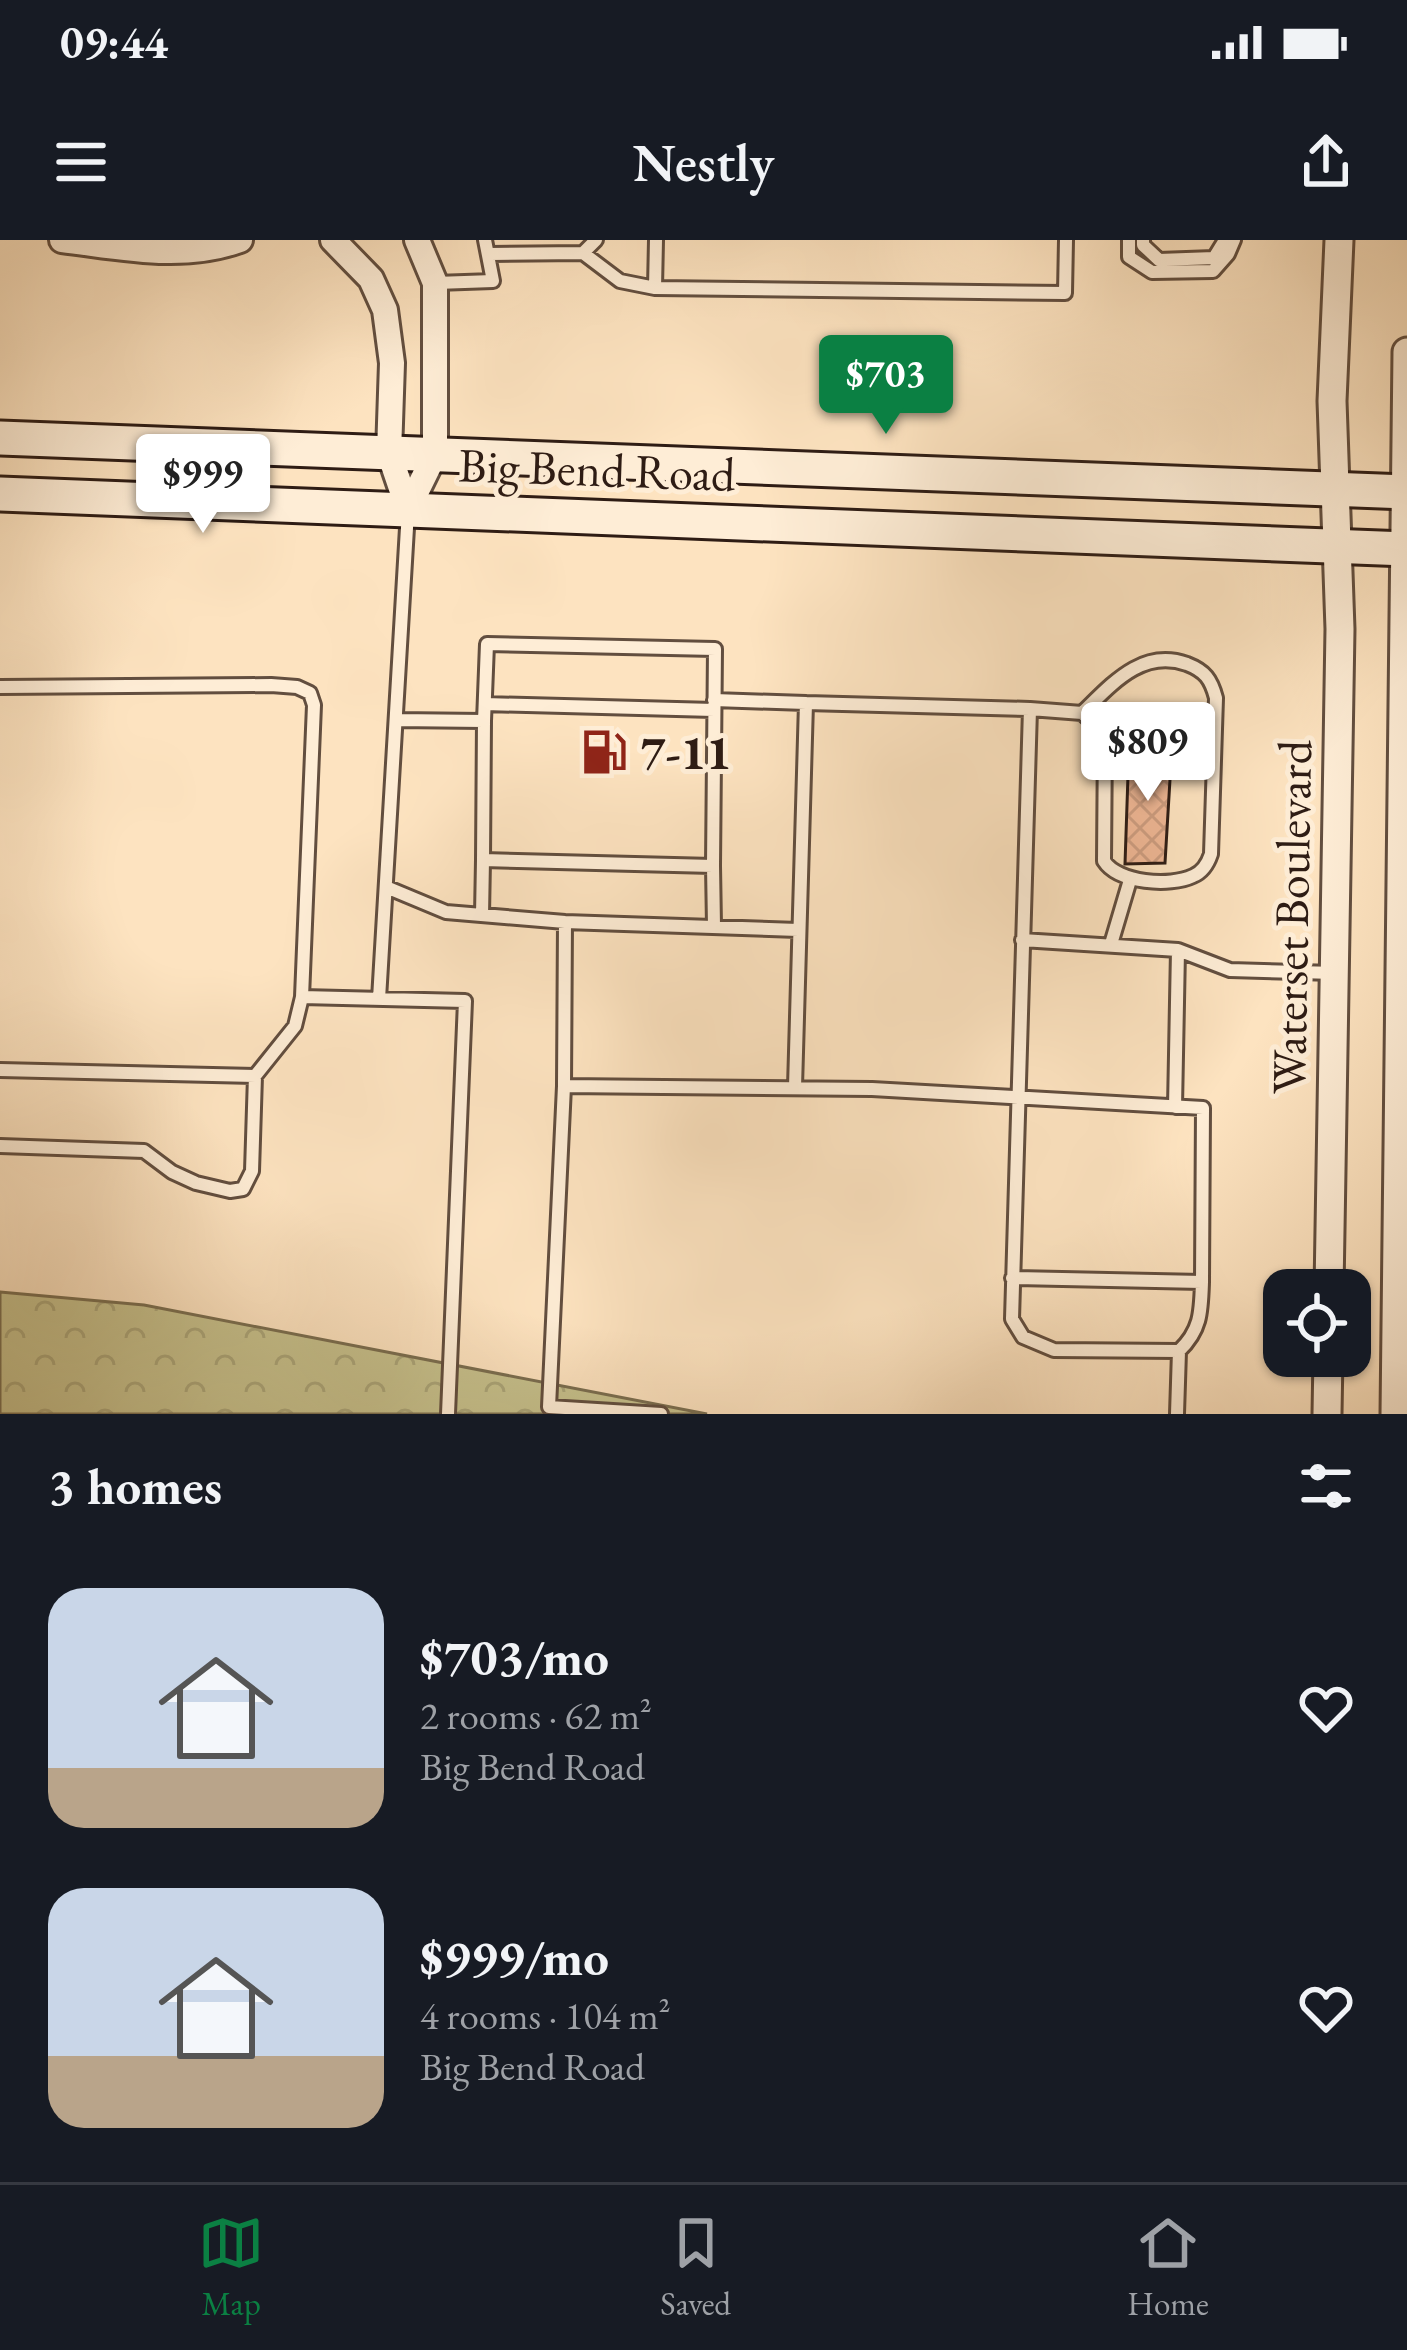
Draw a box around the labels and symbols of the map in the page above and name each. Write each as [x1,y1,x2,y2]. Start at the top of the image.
pin: $703 [815,335,957,437]
street label: Big Bend Road [457,433,737,505]
pin: $999 [132,434,274,536]
pin: $809 [1077,702,1219,804]
place label: 7-11 [640,721,731,783]
fuel station icon: 7-11 [579,727,629,777]
street label: Waterset Boulevard [1257,739,1325,1095]

